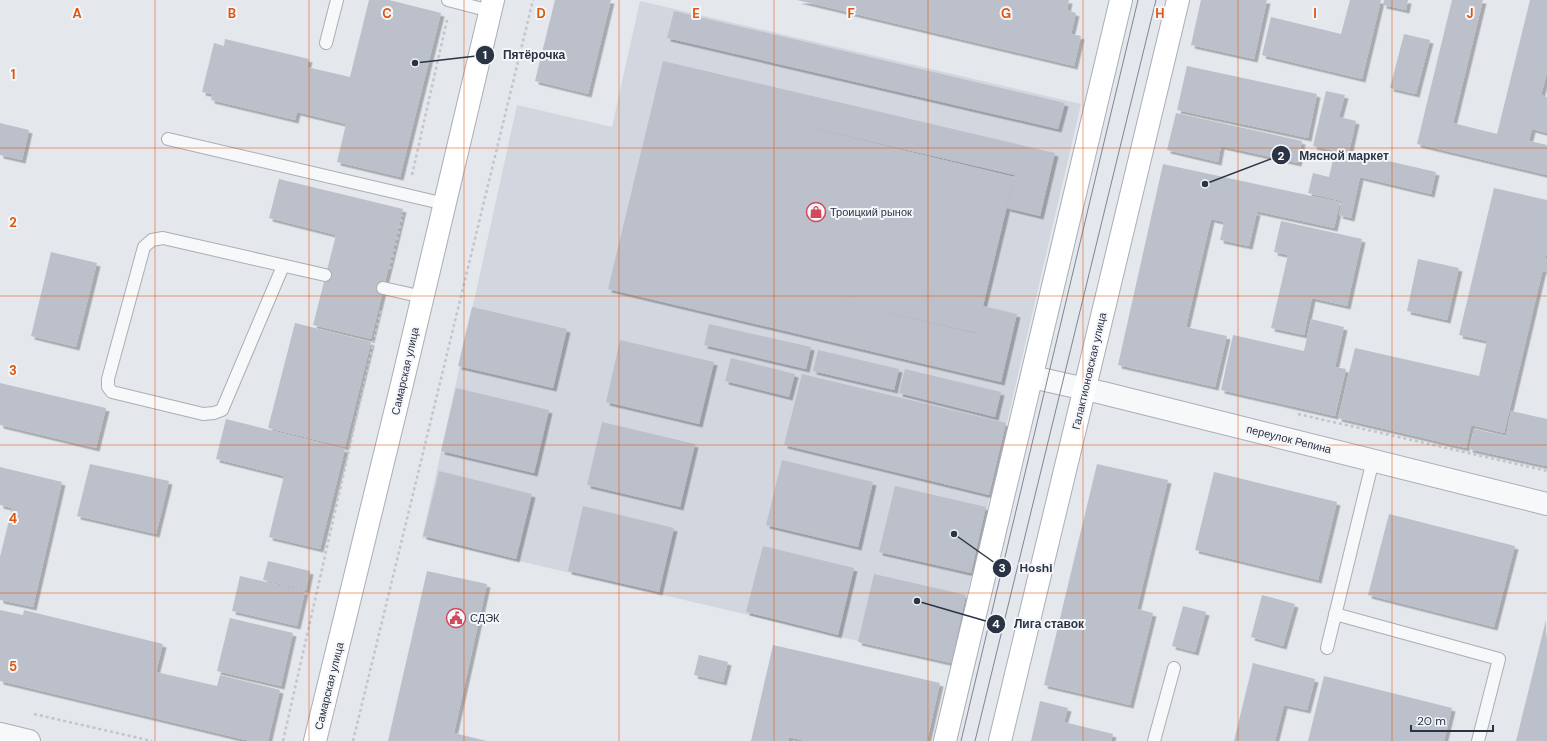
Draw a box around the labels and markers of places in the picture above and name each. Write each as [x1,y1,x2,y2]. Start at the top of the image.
callout: Пятёрочка [475,43,573,67]
callout: Мясной маркет [1271,143,1397,167]
shop icon: Троицкий рынок [805,201,827,223]
place label: Троицкий рынок [830,205,912,219]
callout: Hoshi [992,556,1061,580]
public building icon: СДЭК [445,607,467,629]
place label: СДЭК [470,611,500,625]
callout: Лига ставок [986,612,1092,636]

